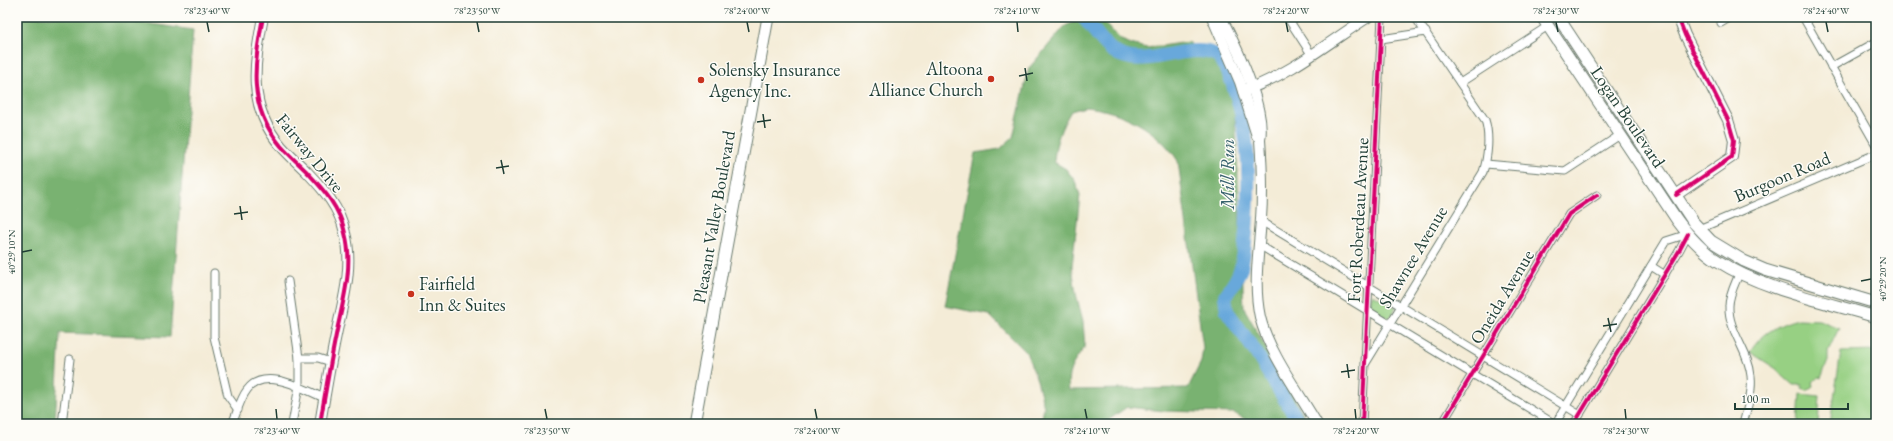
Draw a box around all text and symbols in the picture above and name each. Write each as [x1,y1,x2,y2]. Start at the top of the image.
text: 78°23'40"W [184,4,231,17]
text: 78°23'50"W [454,4,501,17]
text: 78°24'00"W [724,4,771,17]
text: 78°24'10"W [994,4,1041,17]
text: 78°24'20"W [1263,4,1310,17]
text: 78°24'30"W [1533,4,1580,17]
text: 78°24'40"W [1803,4,1850,17]
place label: Altoona Alliance Church [868,57,984,101]
place label: Solensky Insurance Agency Inc. [708,58,840,102]
street label: Logan Boulevard [1586,61,1671,173]
marker: Altoona Alliance Church [986,74,996,84]
marker: Solensky Insurance Agency Inc. [696,75,706,85]
street label: Fairway Drive [271,108,349,197]
street label: Pleasant Valley Boulevard [687,128,740,305]
street label: Fort Roberdeau Avenue [1342,137,1373,303]
water label: Mill Run [1215,139,1240,210]
street label: Burgoon Road [1730,146,1834,207]
street label: Shawnee Avenue [1373,201,1452,312]
text: 40°29'10"N [5,229,18,274]
street label: Oneida Avenue [1464,245,1539,348]
text: 40°29'20"N [1876,256,1889,301]
place label: Fairfield Inn & Suites [419,272,506,316]
marker: Fairfield Inn & Suites [406,289,416,299]
scale bar [1735,385,1848,411]
text: 100 m [1741,391,1771,407]
text: 78°23'40"W [254,424,301,437]
text: 78°23'50"W [524,424,571,437]
text: 78°24'00"W [794,424,841,437]
text: 78°24'10"W [1064,424,1111,437]
text: 78°24'20"W [1333,424,1380,437]
text: 78°24'30"W [1603,424,1650,437]

